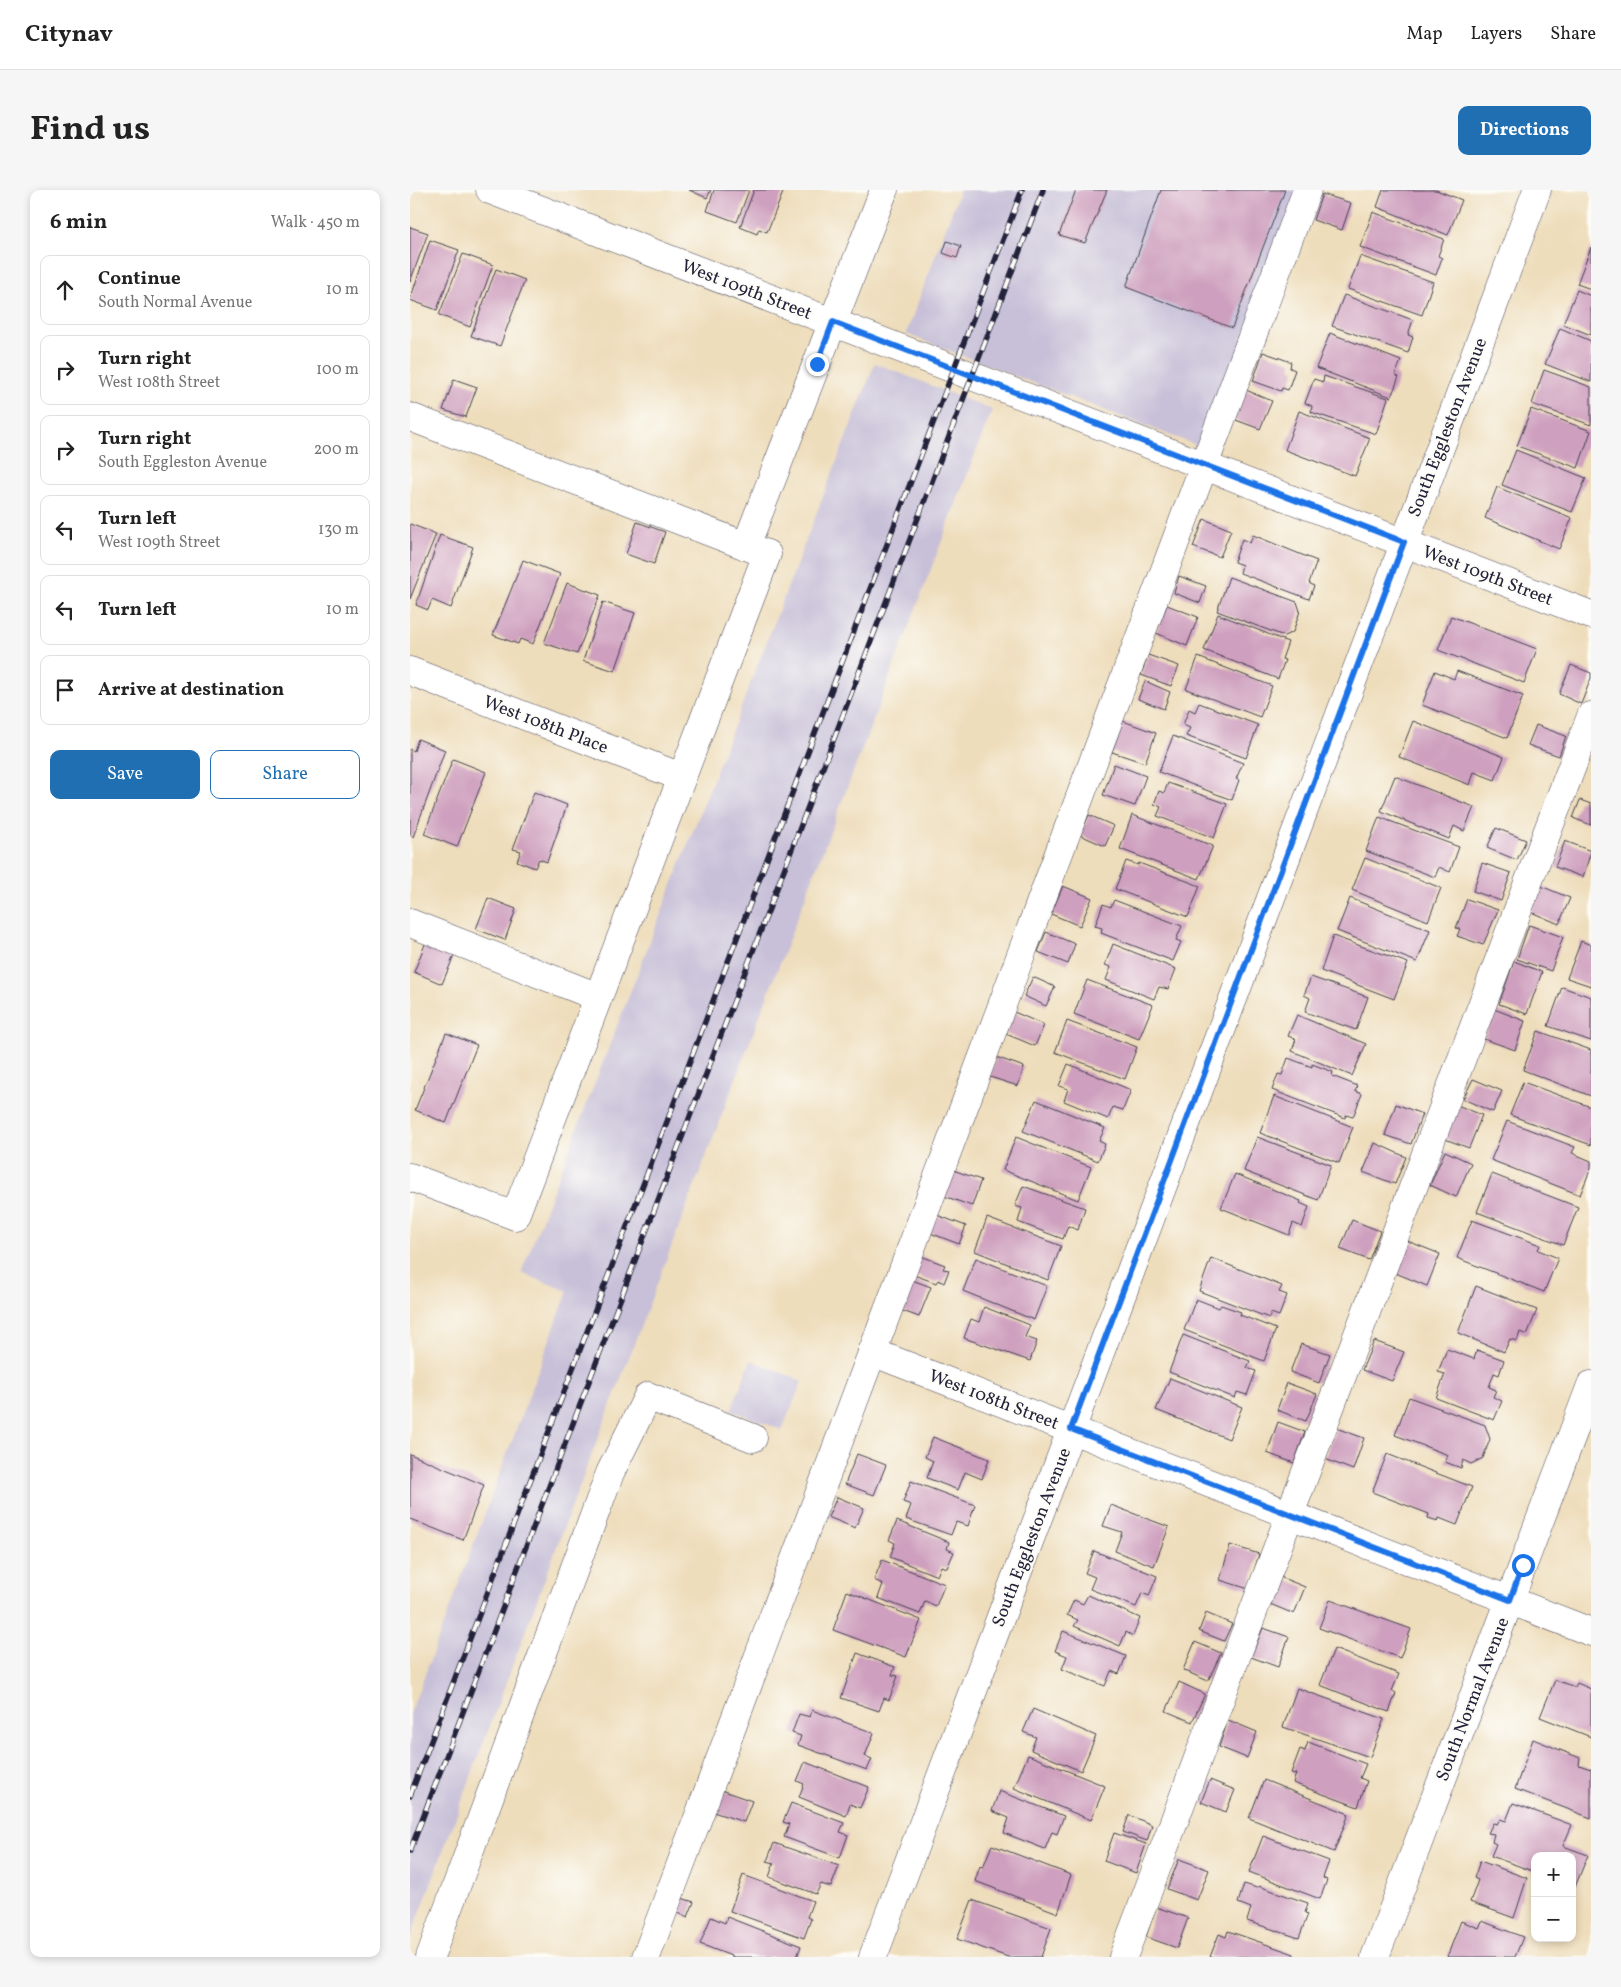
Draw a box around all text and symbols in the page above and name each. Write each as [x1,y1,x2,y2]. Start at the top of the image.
text: Citynav [25,18,113,52]
text: Map [1406,22,1442,47]
text: Layers [1470,22,1522,47]
text: Share [1550,22,1596,47]
text: Find us [30,106,150,154]
button: Directions [1458,106,1591,155]
text: 6 min [50,208,107,237]
text: Walk · 450 m [271,212,360,234]
street label: West 109th Street [678,254,815,327]
text: Continue [98,266,181,292]
icon: ahead [51,276,79,304]
text: 10 m [326,279,359,301]
text: South Normal Avenue [98,292,252,314]
street label: South Eggleston Avenue [1403,334,1494,521]
text: Turn right [98,346,191,372]
route end [806,353,829,376]
icon: right [51,356,79,384]
text: 100 m [316,359,359,381]
text: West 108th Street [98,372,220,394]
text: Turn right [98,426,191,452]
icon: right [51,436,79,464]
text: 200 m [314,439,359,461]
text: South Eggleston Avenue [98,452,267,474]
text: Turn left [98,506,177,532]
icon: left [51,516,79,544]
text: 130 m [318,519,359,541]
text: West 109th Street [98,532,221,554]
street label: West 109th Street [1419,540,1556,613]
icon: left [51,596,79,624]
text: Turn left [98,597,177,623]
text: 10 m [326,599,359,621]
icon: arrive [51,676,79,704]
text: Arrive at destination [98,677,284,703]
street label: West 108th Place [479,690,611,761]
button: Save [50,750,200,799]
button: Share [210,750,360,799]
street label: West 108th Street [925,1364,1062,1437]
street label: South Eggleston Avenue [987,1444,1078,1631]
route start [1512,1554,1535,1577]
street label: South Normal Avenue [1431,1614,1516,1785]
map controls [1531,1852,1576,1942]
button: + [1531,1852,1576,1897]
button: − [1531,1897,1576,1942]

